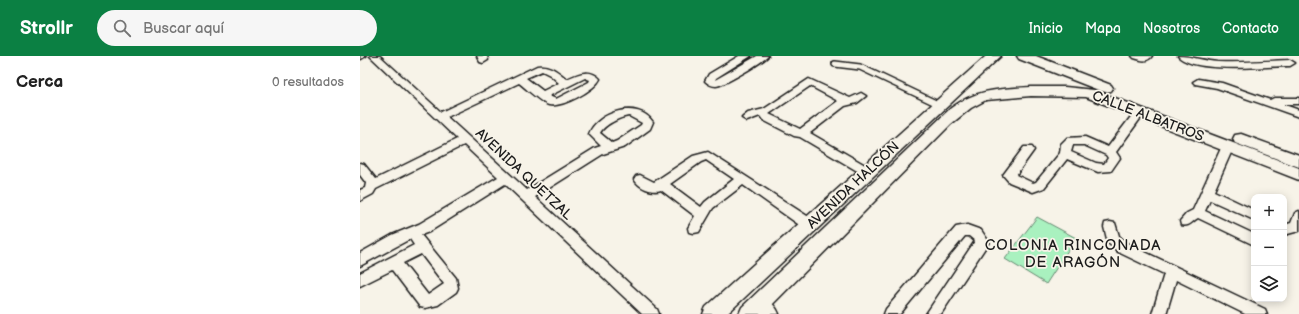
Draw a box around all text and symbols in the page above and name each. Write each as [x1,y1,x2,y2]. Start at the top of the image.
search box [97,10,377,46]
text: Strollr [20,17,73,40]
icon: search [111,17,133,39]
text: Buscar aquí [143,19,224,38]
text: Inicio [1029,20,1063,37]
text: Mapa [1085,20,1121,37]
text: Nosotros [1143,20,1200,37]
text: Contacto [1222,20,1279,37]
text: Cerca [16,72,63,92]
text: 0 resultados [272,74,344,90]
street label: CALLE ALBATROS [1090,87,1206,145]
street label: AVENIDA QUETZAL [472,125,576,223]
street label: AVENIDA HALCÓN [803,137,903,232]
map controls [1251,194,1287,302]
button: + [1251,194,1287,230]
button: − [1251,230,1287,266]
district label: COLONIA RINCONADA DE ARAGÓN [985,236,1161,272]
button: layers [1251,266,1287,302]

